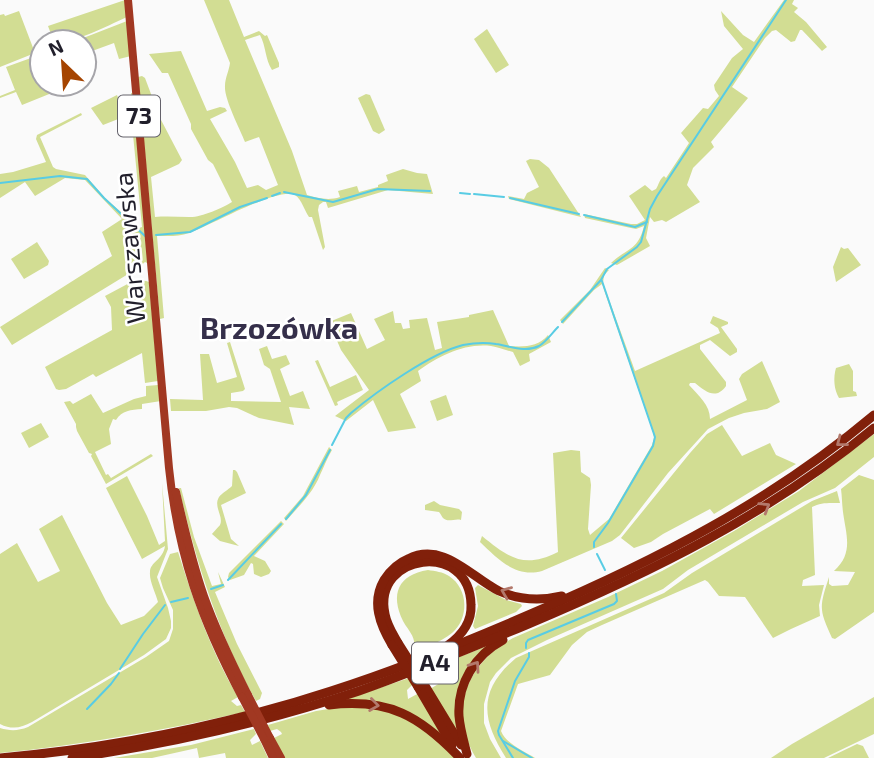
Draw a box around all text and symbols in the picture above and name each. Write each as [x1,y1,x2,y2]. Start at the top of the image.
north arrow [28,28,98,98]
text: N [45,34,67,60]
road number: 73 [118,96,160,136]
street label: Warszawska [106,171,151,325]
district label: Brzozówka [200,309,358,345]
one-way arrow [836,433,849,446]
one-way arrow [757,502,770,515]
one-way arrow [500,587,512,601]
road number: A4 [412,642,458,684]
one-way arrow [467,661,479,674]
one-way arrow [368,698,380,713]

